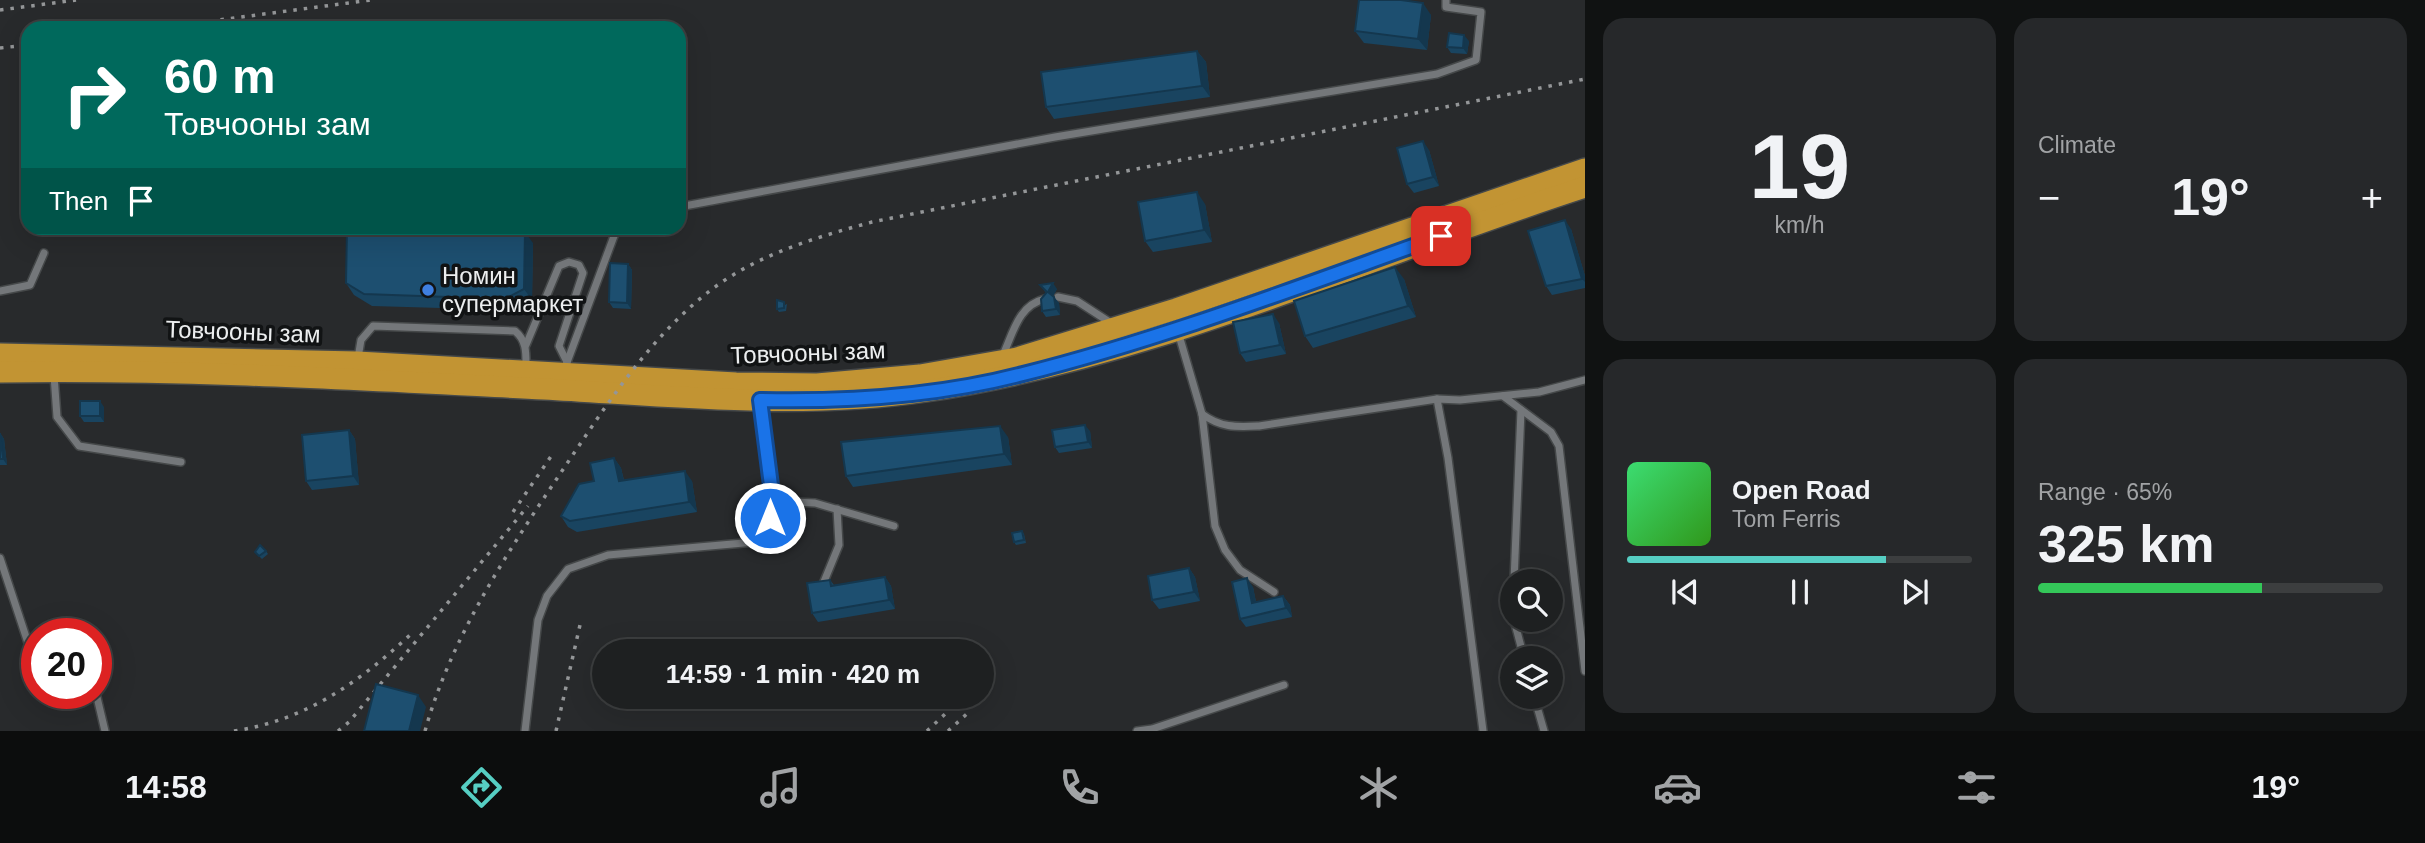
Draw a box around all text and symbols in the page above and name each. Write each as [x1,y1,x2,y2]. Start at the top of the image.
icon: right [49,49,140,140]
text: 60 m [164,49,276,103]
text: Товчооны зам [164,106,371,142]
text: 19 [1749,116,1850,217]
text: Climate [2038,132,2116,158]
text: 19° [2171,168,2250,226]
text: − [2038,177,2060,219]
text: + [2361,177,2383,219]
icon: arrive [122,182,160,220]
text: Then [49,186,108,216]
pin [1411,206,1471,266]
text: km/h [1775,212,1824,238]
icon: arrive [1422,217,1460,255]
place label: Номин супермаркет [442,262,583,317]
marker: Номин супермаркет [420,282,436,298]
street label: Товчооны зам [165,315,321,348]
street label: Товчооны зам [730,336,886,369]
text: Open Road [1732,475,1871,505]
text: Range · 65% [2038,479,2172,505]
position arrow [733,481,807,555]
text: Tom Ferris [1732,506,1841,532]
text: 325 km [2038,515,2214,573]
map controls [1500,569,1563,709]
button: search [1500,569,1563,632]
icon: previous [1666,573,1704,611]
icon: pause [1781,573,1819,611]
icon: next [1896,573,1934,611]
speed limit sign: 20 [21,618,112,709]
button: layers [1500,646,1563,709]
text: 14:59 · 1 min · 420 m [666,659,920,689]
icon: directions [457,763,506,812]
icon: music [756,763,805,812]
icon: phone [1055,763,1104,812]
icon: climate [1354,763,1403,812]
icon: car [1653,763,1702,812]
icon: filters [1952,763,2001,812]
text: 14:58 [125,769,207,805]
text: 19° [2252,769,2300,805]

